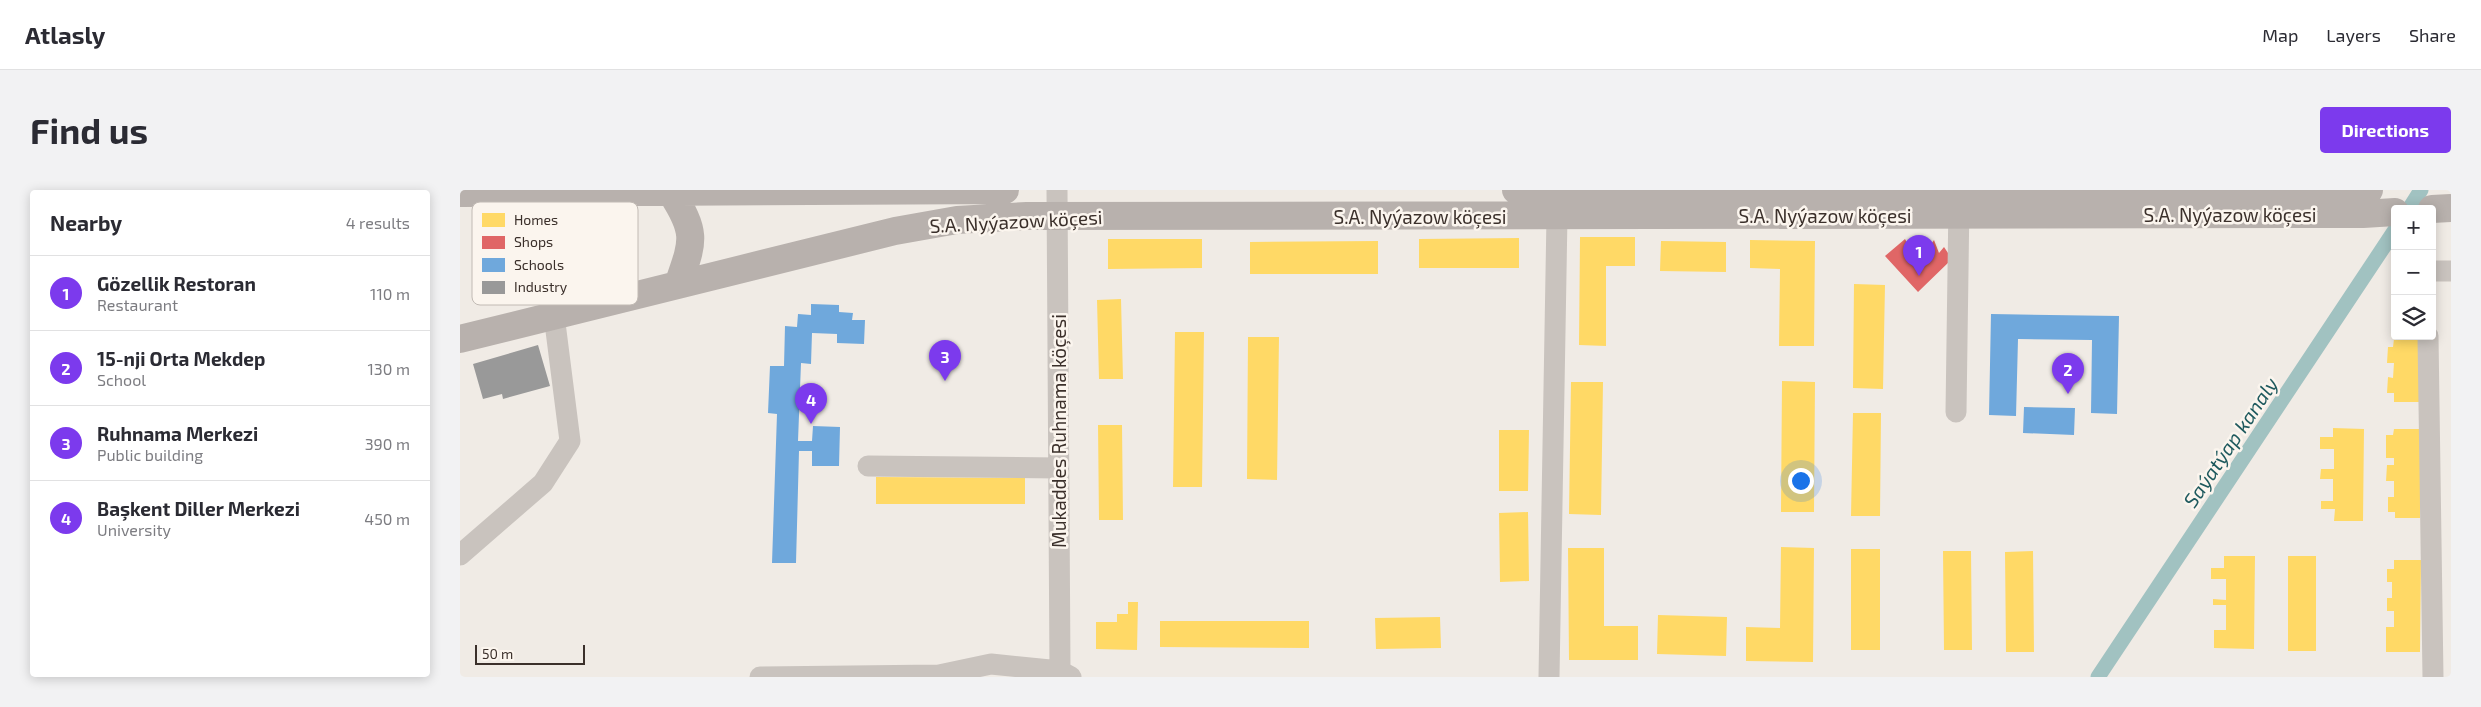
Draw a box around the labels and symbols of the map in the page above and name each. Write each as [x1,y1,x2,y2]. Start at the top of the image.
legend [472,202,638,305]
street label: S.A. Nyýazow köçesi [2143,203,2317,227]
street label: S.A. Nyýazow köçesi [1738,204,1912,228]
street label: S.A. Nyýazow köçesi [929,205,1103,238]
street label: S.A. Nyýazow köçesi [1333,205,1507,229]
text: Homes [514,211,558,228]
text: Shops [514,233,553,250]
pin: 1 [1903,235,1935,276]
text: Schools [514,256,564,273]
text: Industry [514,278,568,295]
street label: Mukaddes Ruhnama köçesi [1047,314,1071,548]
pin: 3 [929,340,961,381]
pin: 2 [2052,353,2084,394]
water label: Saýatýap kanaly [2178,372,2283,512]
pin: 4 [795,383,827,424]
your location [1788,468,1814,494]
scale bar [475,642,585,665]

